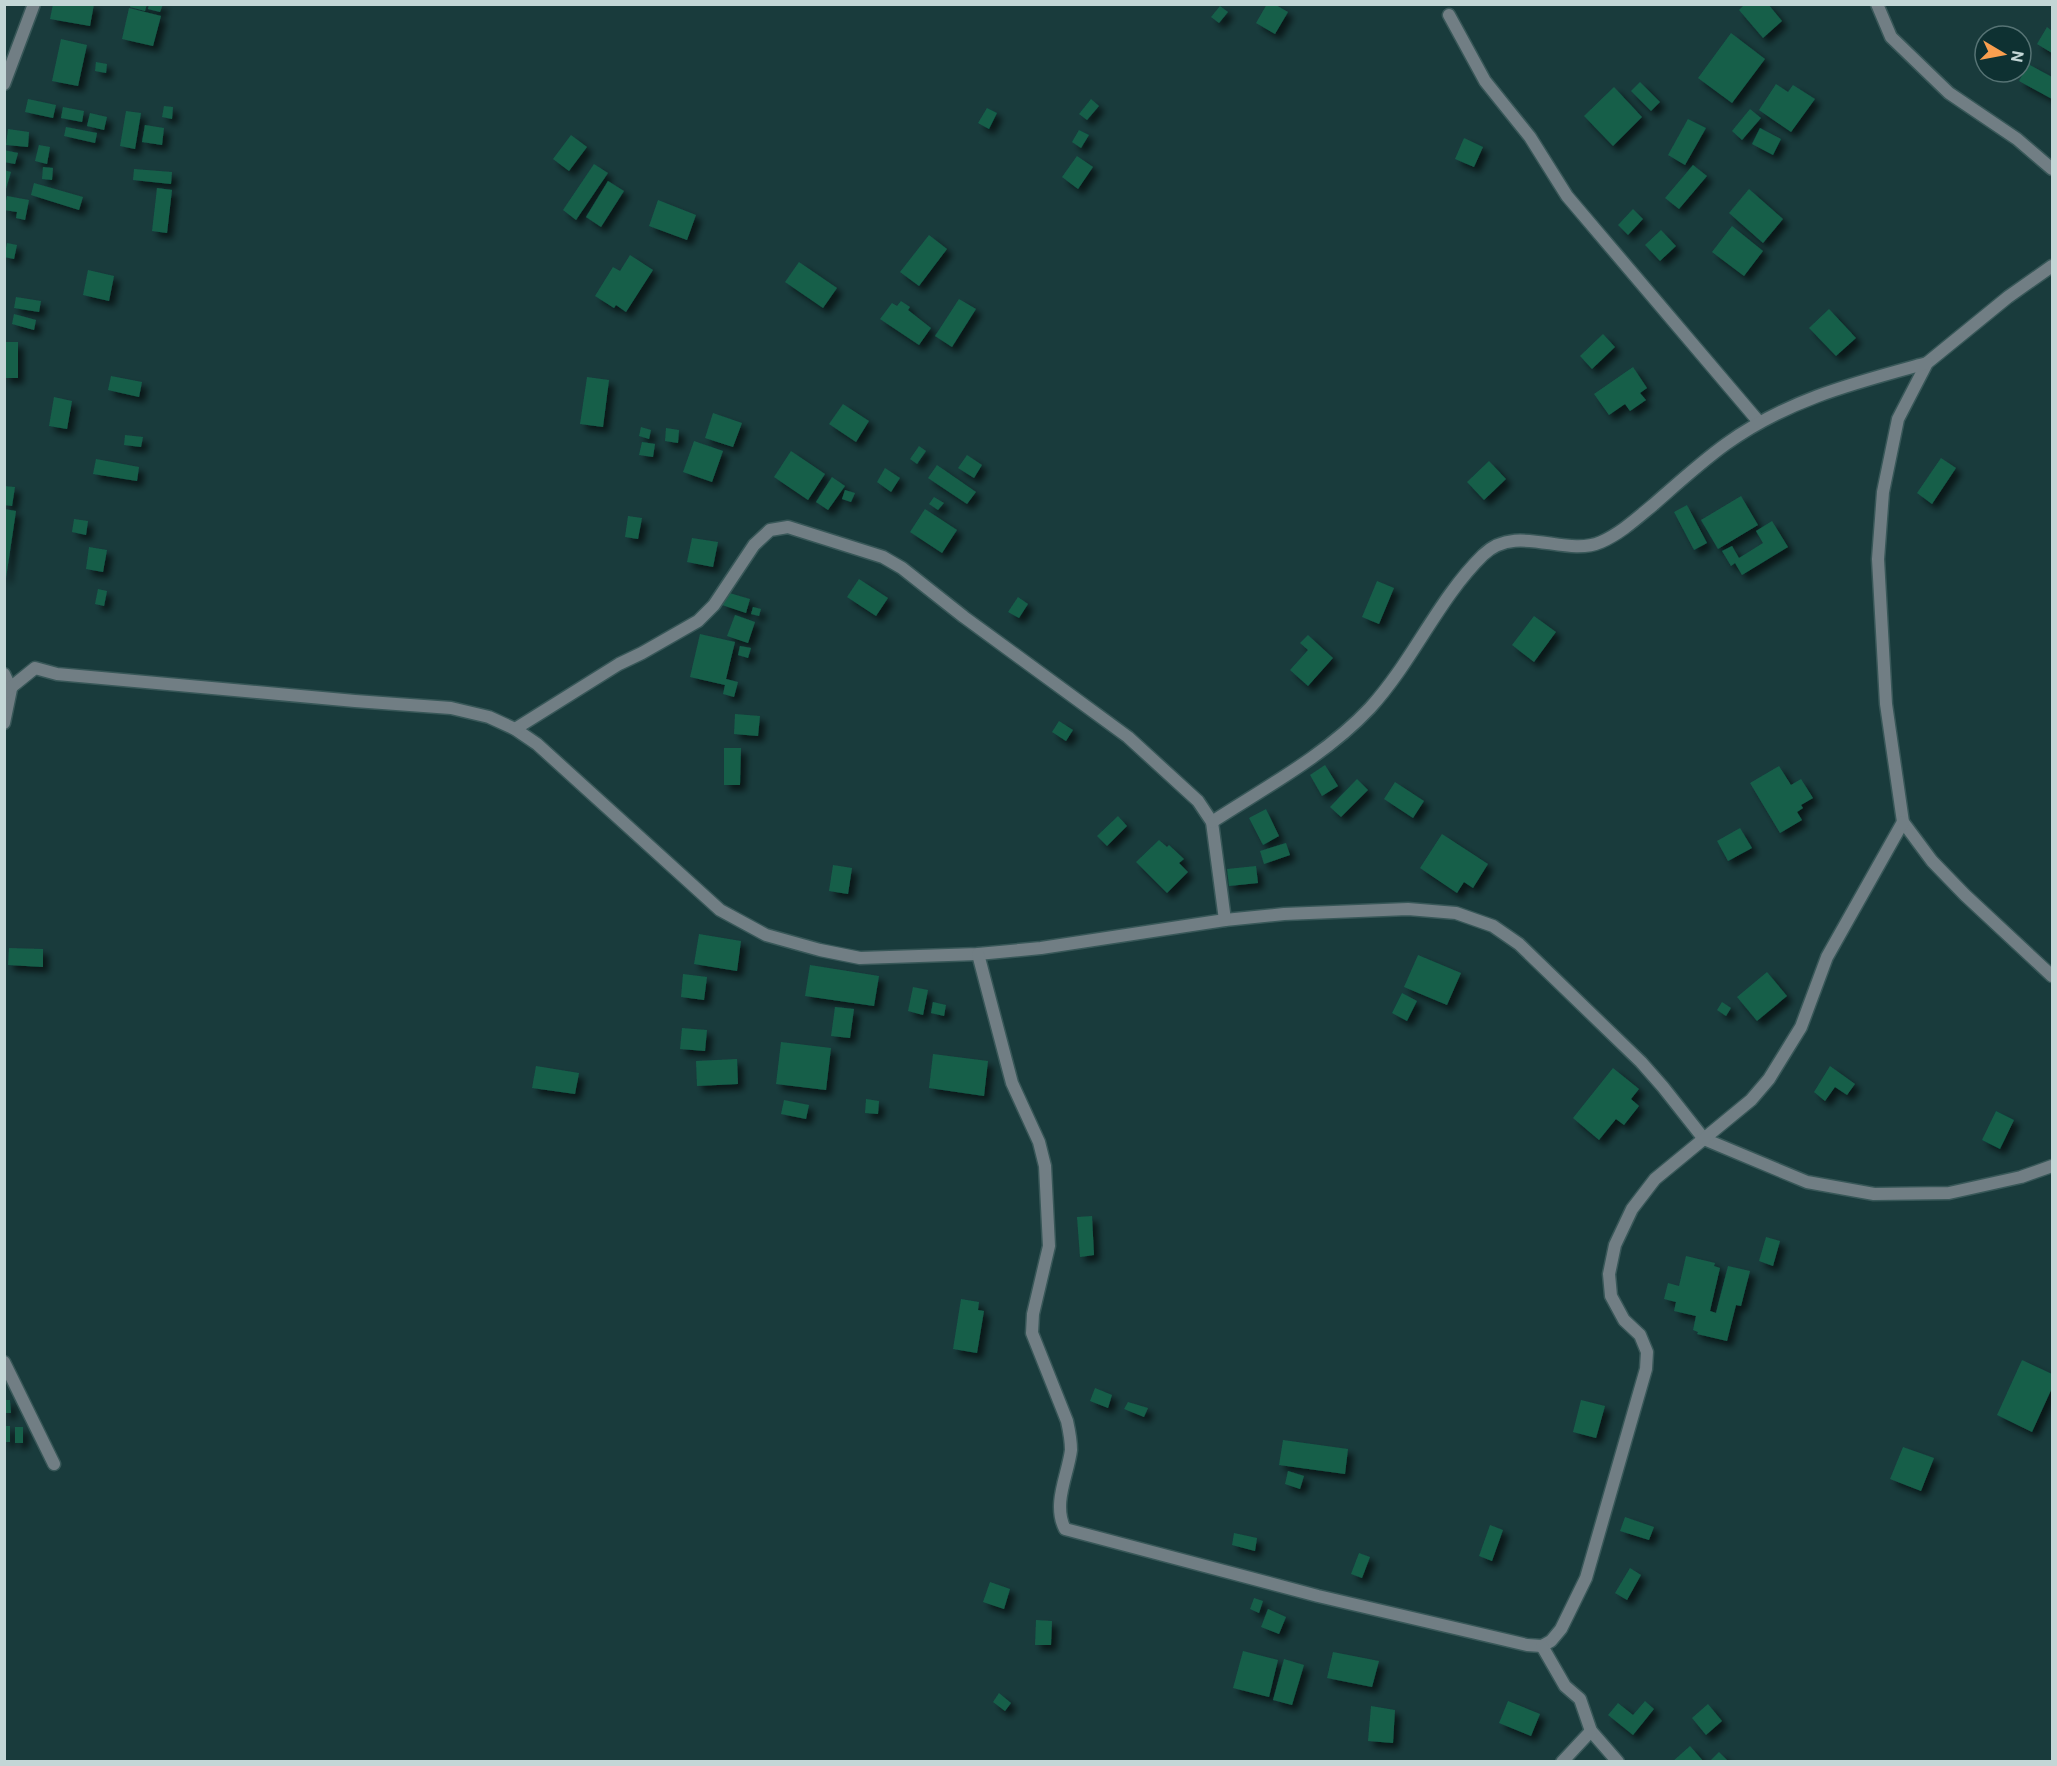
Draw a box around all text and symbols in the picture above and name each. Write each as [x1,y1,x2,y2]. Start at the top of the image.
north arrow [1973,24,2033,84]
text: N [2007,49,2028,64]

